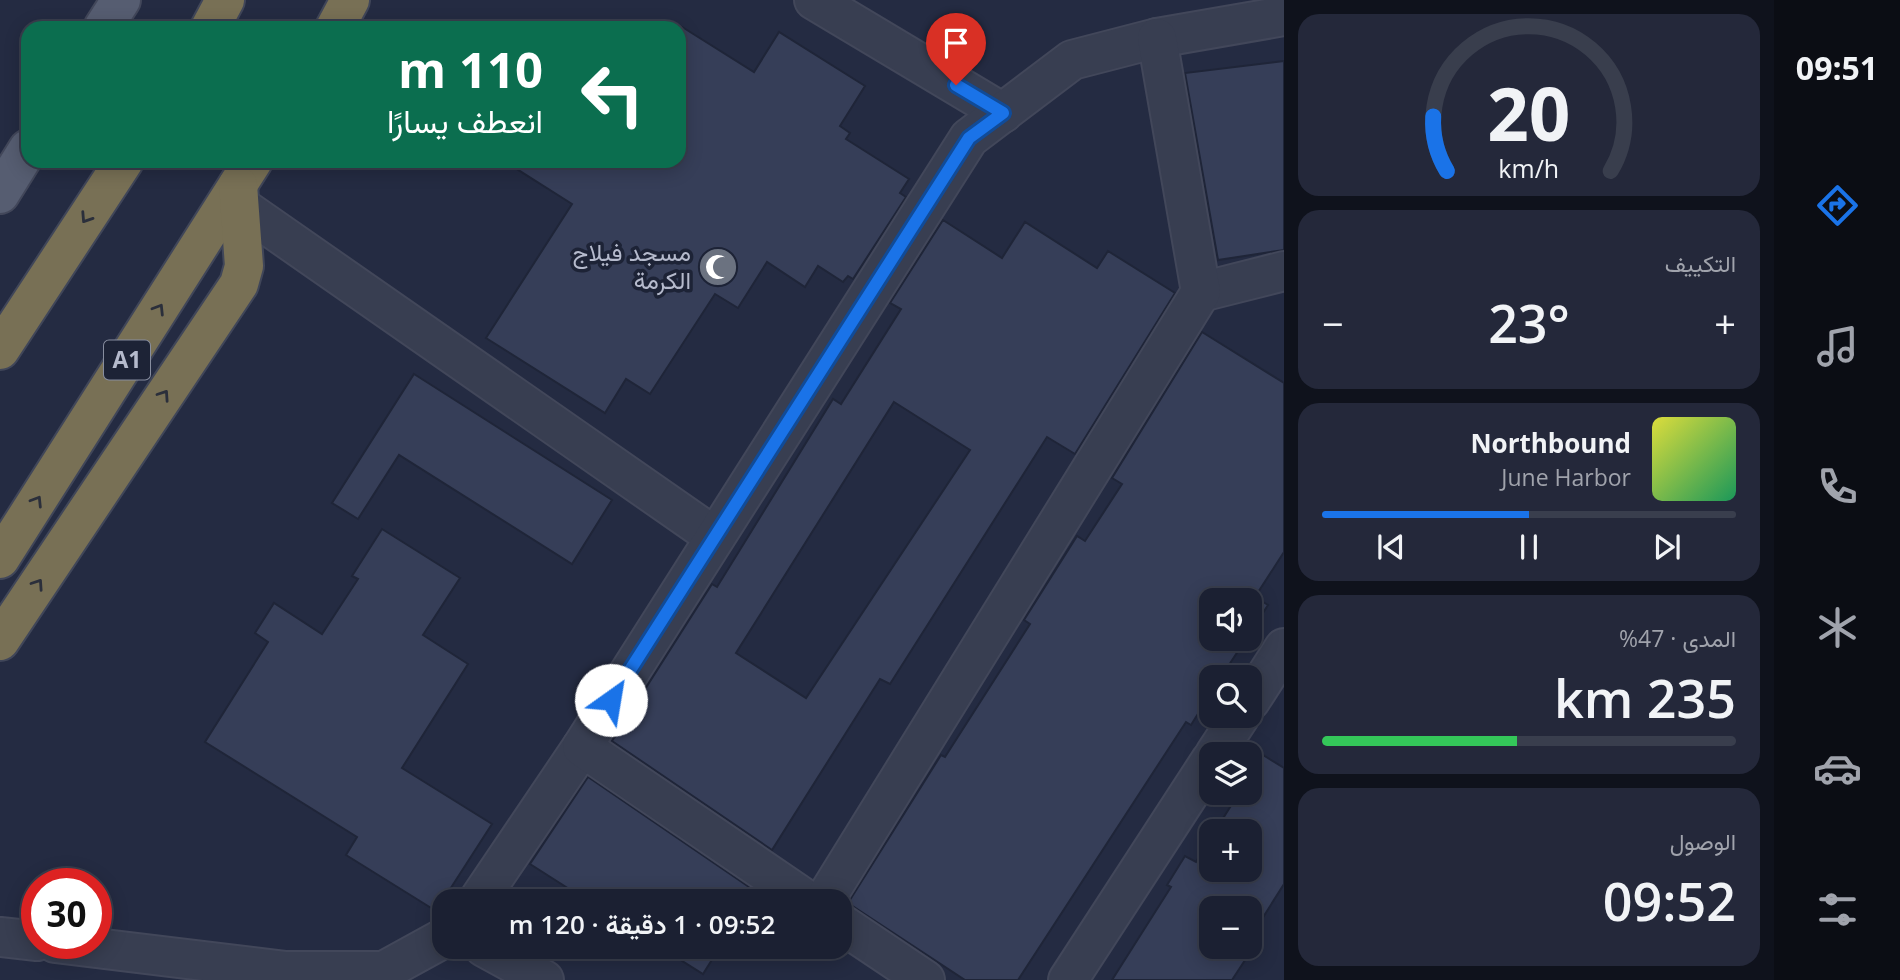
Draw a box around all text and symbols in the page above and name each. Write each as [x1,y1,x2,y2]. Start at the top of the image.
pin [926,13,986,85]
icon: arrive [937,24,975,62]
text: 110 m [398,36,543,102]
text: 09:51 [1796,46,1878,89]
icon: left [567,49,658,140]
text: 20 [1487,63,1571,162]
text: انعطف يسارًا [387,99,543,142]
text: km/h [1499,151,1559,185]
icon: directions [1813,181,1862,230]
one-way arrow [82,210,95,223]
place label: مسجد فيلاج الكرمة [572,235,691,296]
mosque icon: مسجد فيلاج الكرمة [697,246,739,288]
text: التكييف [1665,247,1736,279]
text: 23° [1488,287,1570,358]
text: − [1322,297,1344,349]
text: + [1714,297,1736,349]
one-way arrow [150,304,163,317]
icon: music [1813,322,1862,371]
road number: A1 [104,340,150,380]
one-way arrow [156,390,169,403]
text: Northbound [1470,425,1631,461]
text: June Harbor [1501,461,1631,493]
icon: phone [1813,462,1862,511]
one-way arrow [28,496,41,509]
icon: previous [1372,528,1410,566]
icon: pause [1510,528,1548,566]
icon: next [1648,528,1686,566]
one-way arrow [30,579,42,592]
map controls [1199,588,1262,959]
button: sound [1199,588,1262,651]
icon: climate [1813,603,1862,652]
text: المدى · 47% [1619,622,1736,654]
text: 235 km [1554,662,1736,733]
position arrow [574,663,648,737]
button: search [1199,665,1262,728]
button: layers [1199,742,1262,805]
icon: car [1813,744,1862,793]
button: + [1199,819,1262,882]
text: الوصول [1670,825,1736,857]
text: 09:52 [1603,865,1736,936]
speed limit sign: 30 [21,868,112,959]
icon: filters [1813,885,1862,934]
button: − [1199,896,1262,959]
text: 09:52 · 1 دقيقة · 120 m [509,906,775,942]

